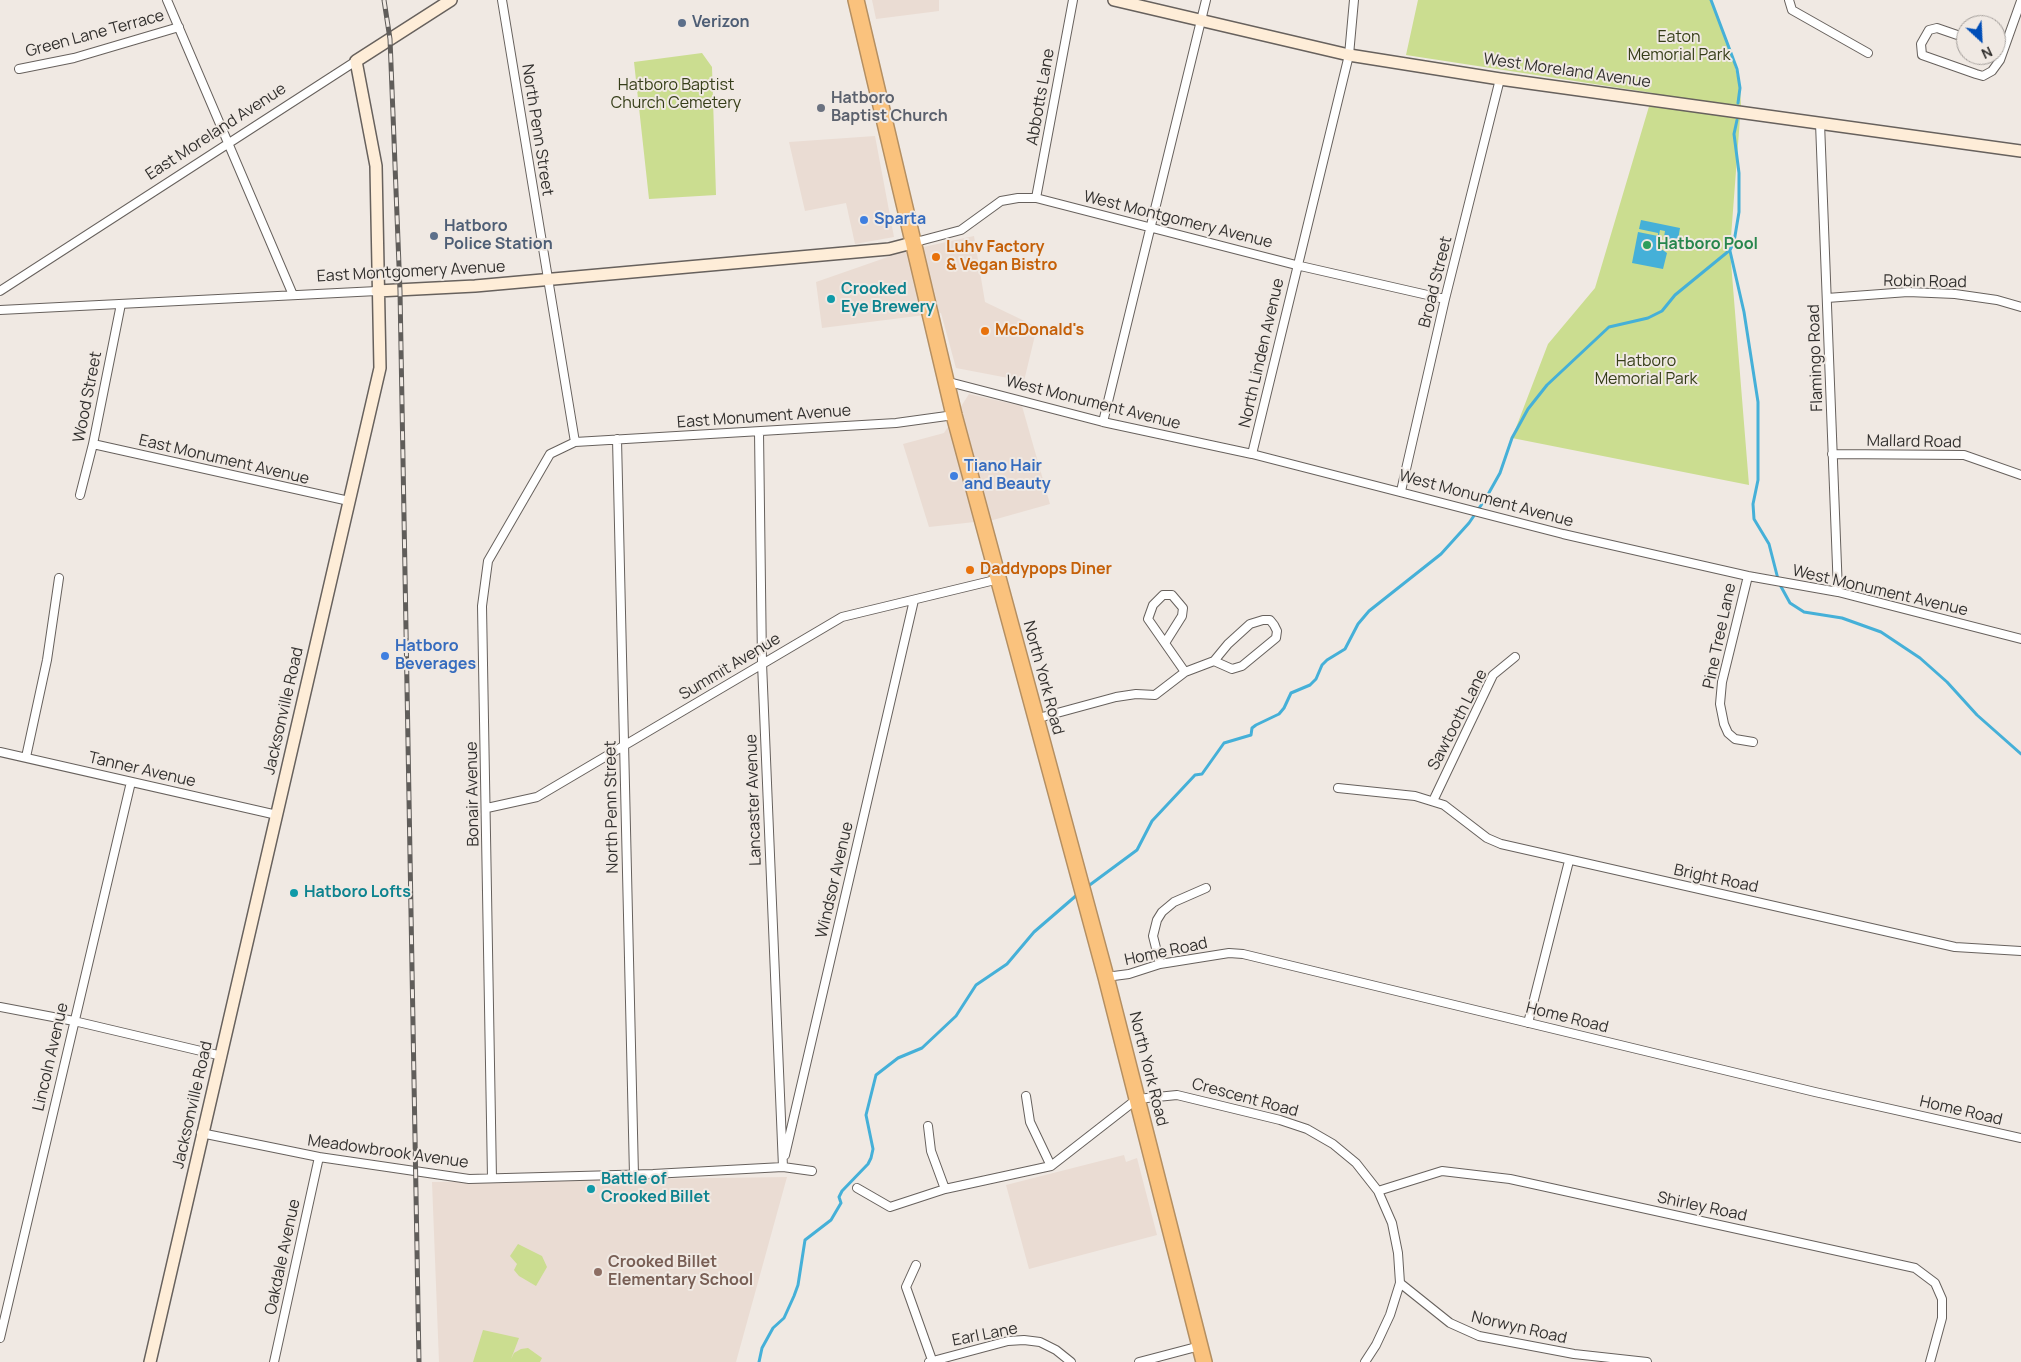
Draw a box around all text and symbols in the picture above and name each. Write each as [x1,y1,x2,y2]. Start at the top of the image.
street label: Green Lane Terrace [24,6,166,62]
place label: Verizon [692,13,750,33]
north arrow [1956,15,2006,65]
marker: Verizon [676,17,688,29]
park label: Eaton Memorial Park [1628,28,1730,66]
text: N [1979,42,1996,64]
street label: Abbotts Lane [1023,47,1059,147]
street label: West Moreland Avenue [1482,50,1652,92]
street label: North Penn Street [517,63,557,197]
park label: Hatboro Baptist Church Cemetery [611,76,741,114]
street label: East Moreland Avenue [142,79,290,185]
place label: Hatboro Baptist Church [831,89,948,127]
marker: Hatboro Baptist Church [815,102,827,114]
street label: West Montgomery Avenue [1082,187,1274,253]
place label: Sparta [874,210,926,230]
marker: Sparta [858,214,870,226]
place label: Hatboro Police Station [444,217,553,255]
marker: Hatboro Police Station [428,230,440,242]
street label: Broad Street [1415,234,1457,330]
place label: Hatboro Pool [1657,235,1758,255]
place label: Luhv Factory & Vegan Bistro [946,238,1057,276]
marker: Hatboro Pool [1641,239,1653,251]
marker: Luhv Factory & Vegan Bistro [930,251,942,263]
street label: East Montgomery Avenue [316,257,506,287]
street label: Robin Road [1883,272,1967,292]
street label: North Linden Avenue [1235,276,1289,430]
place label: Crooked Eye Brewery [841,280,935,318]
marker: Crooked Eye Brewery [825,293,837,305]
street label: Flamingo Road [1805,304,1827,412]
place label: McDonald's [995,321,1084,341]
marker: McDonald's [979,325,991,337]
street label: Wood Street [70,350,106,444]
park label: Hatboro Memorial Park [1595,352,1697,390]
street label: West Monument Avenue [1003,372,1183,434]
street label: East Monument Avenue [676,401,852,433]
street label: East Monument Avenue [137,431,311,489]
street label: Mallard Road [1866,432,1962,452]
place label: Tiano Hair and Beauty [964,457,1051,495]
street label: West Monument Avenue [1397,466,1575,532]
marker: Tiano Hair and Beauty [948,470,960,482]
place label: Daddypops Diner [980,560,1112,580]
street label: West Monument Avenue [1790,561,1970,621]
marker: Daddypops Diner [964,564,976,576]
street label: Pine Tree Lane [1699,581,1741,691]
street label: North York Road [1019,619,1067,737]
street label: Summit Avenue [676,629,784,705]
place label: Hatboro Beverages [395,637,476,675]
street label: Jacksonville Road [260,645,308,777]
marker: Hatboro Beverages [379,650,391,662]
street label: Sawtooth Lane [1424,666,1492,774]
street label: Lancaster Avenue [742,734,766,866]
street label: North Penn Street [601,740,623,874]
street label: Bonair Avenue [462,741,484,847]
street label: Tanner Avenue [87,748,197,792]
street label: Windsor Avenue [812,820,858,940]
street label: Bright Road [1672,861,1760,897]
place label: Hatboro Lofts [304,883,411,903]
marker: Hatboro Lofts [288,887,300,899]
street label: Home Road [1123,934,1209,970]
street label: Home Road [1524,998,1610,1038]
street label: Lincoln Avenue [29,1001,73,1113]
street label: North York Road [1125,1010,1171,1128]
street label: Jacksonville Road [169,1039,217,1171]
street label: Crescent Road [1190,1075,1300,1121]
street label: Home Road [1918,1092,2004,1130]
street label: Meadowbrook Avenue [306,1131,470,1173]
place label: Battle of Crooked Billet [601,1170,710,1208]
marker: Battle of Crooked Billet [585,1183,597,1195]
street label: Shirley Road [1655,1188,1749,1226]
street label: Oakdale Avenue [261,1197,305,1317]
place label: Crooked Billet Elementary School [608,1253,753,1291]
marker: Crooked Billet Elementary School [592,1266,604,1278]
street label: Norwyn Road [1469,1308,1569,1348]
street label: Earl Lane [950,1319,1020,1351]

